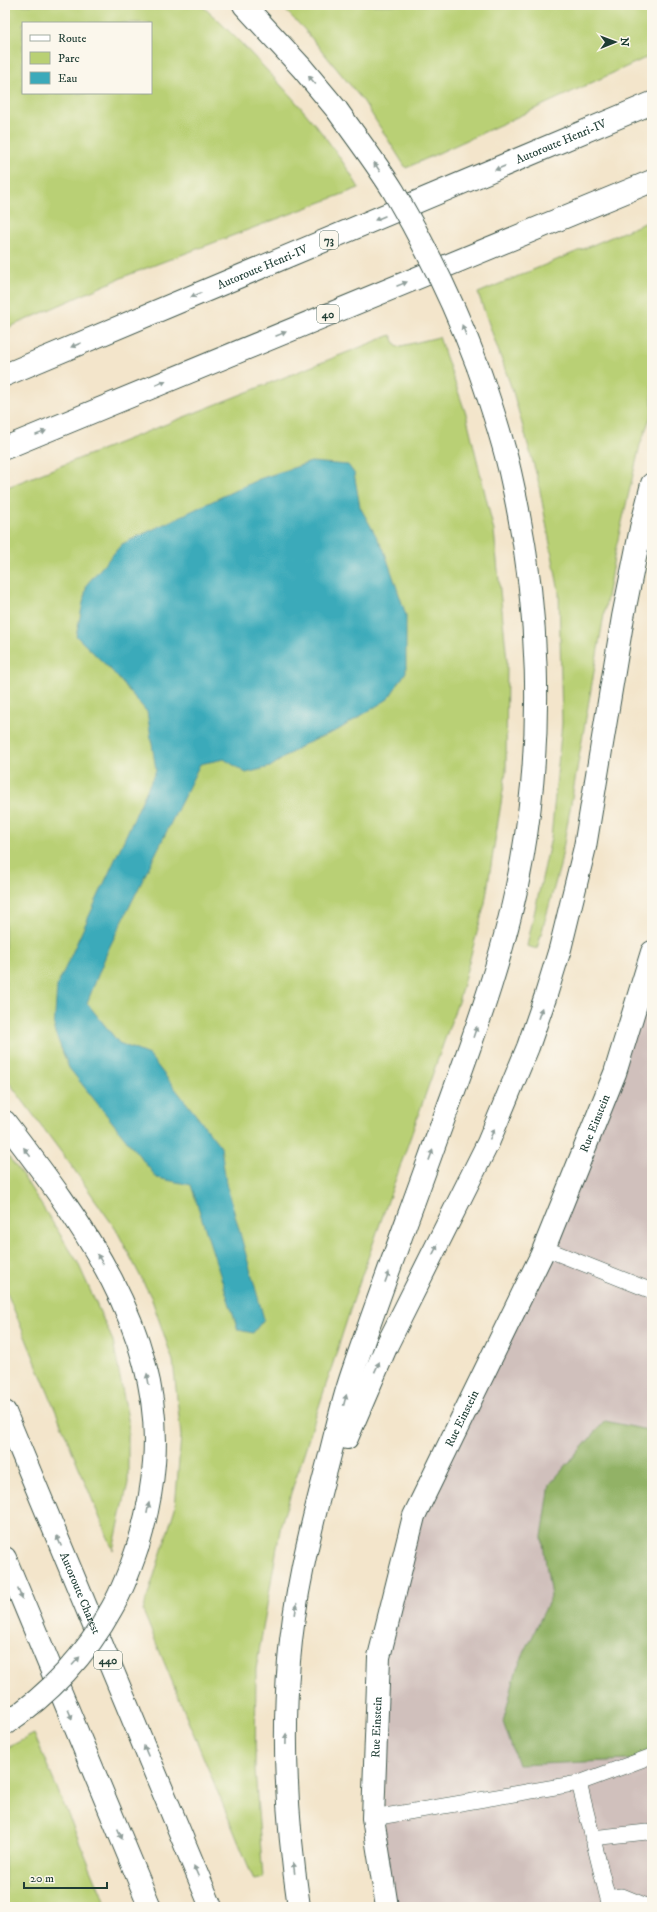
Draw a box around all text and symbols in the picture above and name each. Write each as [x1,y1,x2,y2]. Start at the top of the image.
legend [22,22,152,94]
north arrow [595,22,635,62]
text: Route [58,31,86,46]
text: N [617,37,631,46]
text: Parc [58,51,80,66]
text: Eau [58,71,78,86]
one-way arrow [308,74,317,85]
street label: Autoroute Henri-IV [514,116,609,167]
one-way arrow [373,161,381,172]
one-way arrow [495,165,506,171]
one-way arrow [375,215,386,221]
road number: 73 [320,231,338,249]
street label: Autoroute Henri-IV [215,242,310,293]
one-way arrow [396,281,408,287]
one-way arrow [190,292,201,298]
road number: 40 [317,305,339,323]
one-way arrow [461,324,467,336]
one-way arrow [276,330,288,336]
one-way arrow [70,342,82,349]
one-way arrow [156,380,168,386]
one-way arrow [36,429,48,435]
one-way arrow [537,1006,543,1018]
one-way arrow [472,1026,478,1038]
street label: Rue Einstein [577,1092,614,1155]
one-way arrow [489,1128,495,1139]
one-way arrow [23,1146,32,1157]
one-way arrow [428,1148,434,1160]
one-way arrow [432,1245,438,1256]
one-way arrow [97,1253,104,1265]
one-way arrow [384,1271,390,1283]
one-way arrow [374,1361,380,1372]
one-way arrow [145,1373,151,1385]
street label: Rue Einstein [442,1387,483,1450]
one-way arrow [342,1394,348,1406]
one-way arrow [145,1502,151,1514]
one-way arrow [55,1534,61,1546]
street label: Autoroute Charest [56,1550,104,1636]
one-way arrow [17,1589,23,1600]
one-way arrow [293,1603,299,1615]
road number: 440 [94,1651,122,1669]
one-way arrow [71,1656,80,1666]
street label: Rue Einstein [368,1695,386,1758]
one-way arrow [67,1709,73,1720]
one-way arrow [283,1732,289,1745]
one-way arrow [143,1745,150,1757]
one-way arrow [117,1829,123,1840]
one-way arrow [291,1862,297,1874]
scale bar [24,1864,107,1890]
one-way arrow [193,1865,200,1877]
text: 20 m [30,1871,54,1886]

